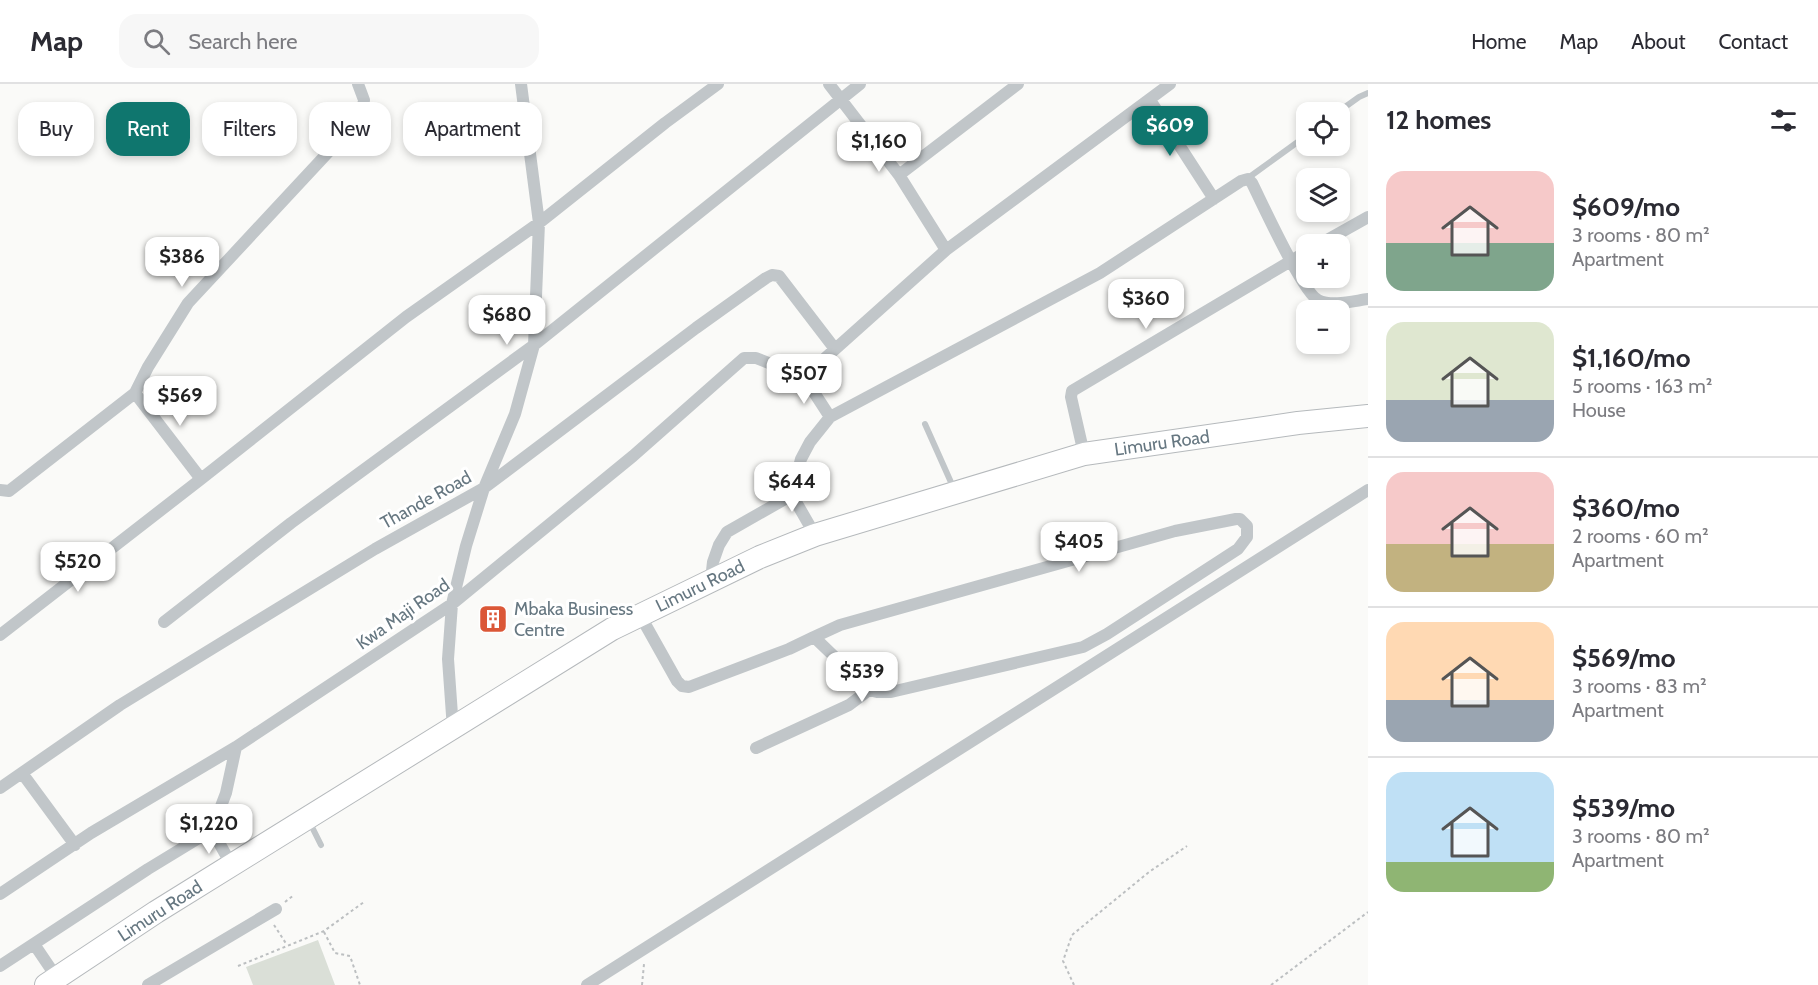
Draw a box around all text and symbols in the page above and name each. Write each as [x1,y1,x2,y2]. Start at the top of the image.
search box [119,14,539,68]
text: Map [30,24,83,58]
icon: search [140,25,173,58]
text: Search here [188,28,297,55]
text: Home [1471,29,1527,54]
text: Map [1560,29,1598,54]
text: About [1631,29,1685,54]
text: Contact [1718,29,1788,54]
chip: Buy [18,102,94,156]
chip: Rent [106,102,190,156]
chip: Filters [202,102,297,156]
chip: New [309,102,391,156]
chip: Apartment [403,102,542,156]
map controls [1296,102,1350,354]
button: locate [1296,102,1350,156]
text: 12 homes [1386,104,1491,136]
icon: filters [1767,104,1800,137]
pin: $609 [1134,106,1206,157]
text: $609 [1146,113,1194,137]
pin: $1,160 [830,122,928,173]
text: $1,160 [851,129,907,153]
button: layers [1296,168,1350,222]
text: $609/mo [1572,191,1680,223]
icon: home [1434,195,1506,267]
text: 3 rooms · 80 m² [1572,223,1710,247]
button: + [1296,234,1350,288]
pin: $386 [146,237,218,288]
text: $386 [159,244,205,268]
text: Apartment [1572,247,1664,271]
pin: $360 [1110,279,1182,330]
text: $360 [1122,286,1170,310]
pin: $680 [471,295,543,346]
button: − [1296,300,1350,354]
text: $680 [482,302,532,326]
text: $1,160/mo [1572,342,1691,374]
icon: home [1434,346,1506,418]
pin: $507 [768,354,840,405]
text: $507 [781,361,827,385]
text: 5 rooms · 163 m² [1572,374,1712,398]
pin: $569 [144,376,216,427]
text: $569 [158,383,202,407]
text: House [1572,398,1626,422]
street label: Limuru Road [1113,425,1211,461]
pin: $644 [756,462,828,513]
street label: Thande Road [377,466,475,534]
text: $644 [768,469,816,493]
text: $360/mo [1572,492,1680,524]
icon: home [1434,496,1506,568]
pin: $405 [1043,522,1115,573]
text: 2 rooms · 60 m² [1572,524,1709,548]
text: $405 [1055,529,1103,553]
pin: $520 [42,542,114,593]
text: Apartment [1572,548,1664,572]
text: $520 [54,549,102,573]
street label: Limuru Road [652,555,748,617]
street label: Kwa Maji Road [352,574,454,654]
place label: Mbaka Business Centre [514,598,633,641]
building icon: Mbaka Business Centre [477,603,509,635]
text: $569/mo [1572,642,1676,674]
icon: home [1434,646,1506,718]
pin: $539 [826,652,898,703]
text: $539 [840,659,884,683]
text: 3 rooms · 83 m² [1572,674,1707,698]
text: Apartment [1572,698,1664,722]
text: $539/mo [1572,792,1675,824]
icon: home [1434,796,1506,868]
pin: $1,220 [160,804,258,855]
text: $1,220 [180,811,238,835]
text: 3 rooms · 80 m² [1572,824,1710,848]
text: Apartment [1572,848,1664,872]
street label: Limuru Road [114,876,206,946]

